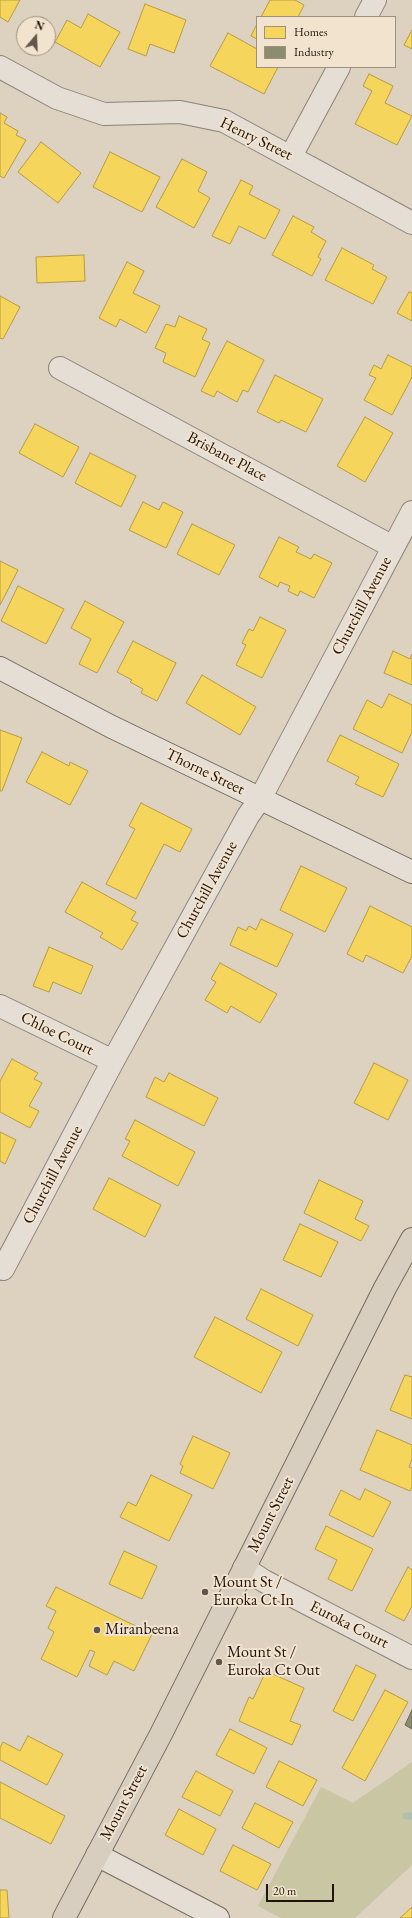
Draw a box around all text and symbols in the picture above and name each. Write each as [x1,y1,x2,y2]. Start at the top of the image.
north arrow [16,16,56,56]
legend [256,16,396,68]
text: N [33,18,46,34]
text: Homes [294,24,328,40]
text: Industry [294,44,334,60]
street label: Henry Street [217,113,295,165]
street label: Brisbane Place [184,428,270,486]
street label: Churchill Avenue [328,553,396,659]
street label: Thorne Street [162,745,248,799]
street label: Churchill Avenue [172,838,242,942]
street label: Chloe Court [17,1008,97,1060]
street label: Churchill Avenue [19,1122,87,1228]
street label: Mount Street [244,1474,298,1556]
place label: Mount St / Euroka Ct In [213,1573,294,1611]
marker: Mount St / Euroka Ct In [200,1587,210,1597]
street label: Euroka Court [306,1597,392,1653]
place label: Miranbeena [105,1620,179,1640]
marker: Miranbeena [92,1625,102,1635]
place label: Mount St / Euroka Ct Out [227,1643,320,1681]
marker: Mount St / Euroka Ct Out [214,1657,224,1667]
street label: Mount Street [96,1762,152,1844]
scale bar [268,1876,336,1902]
text: 20 m [273,1883,296,1899]

